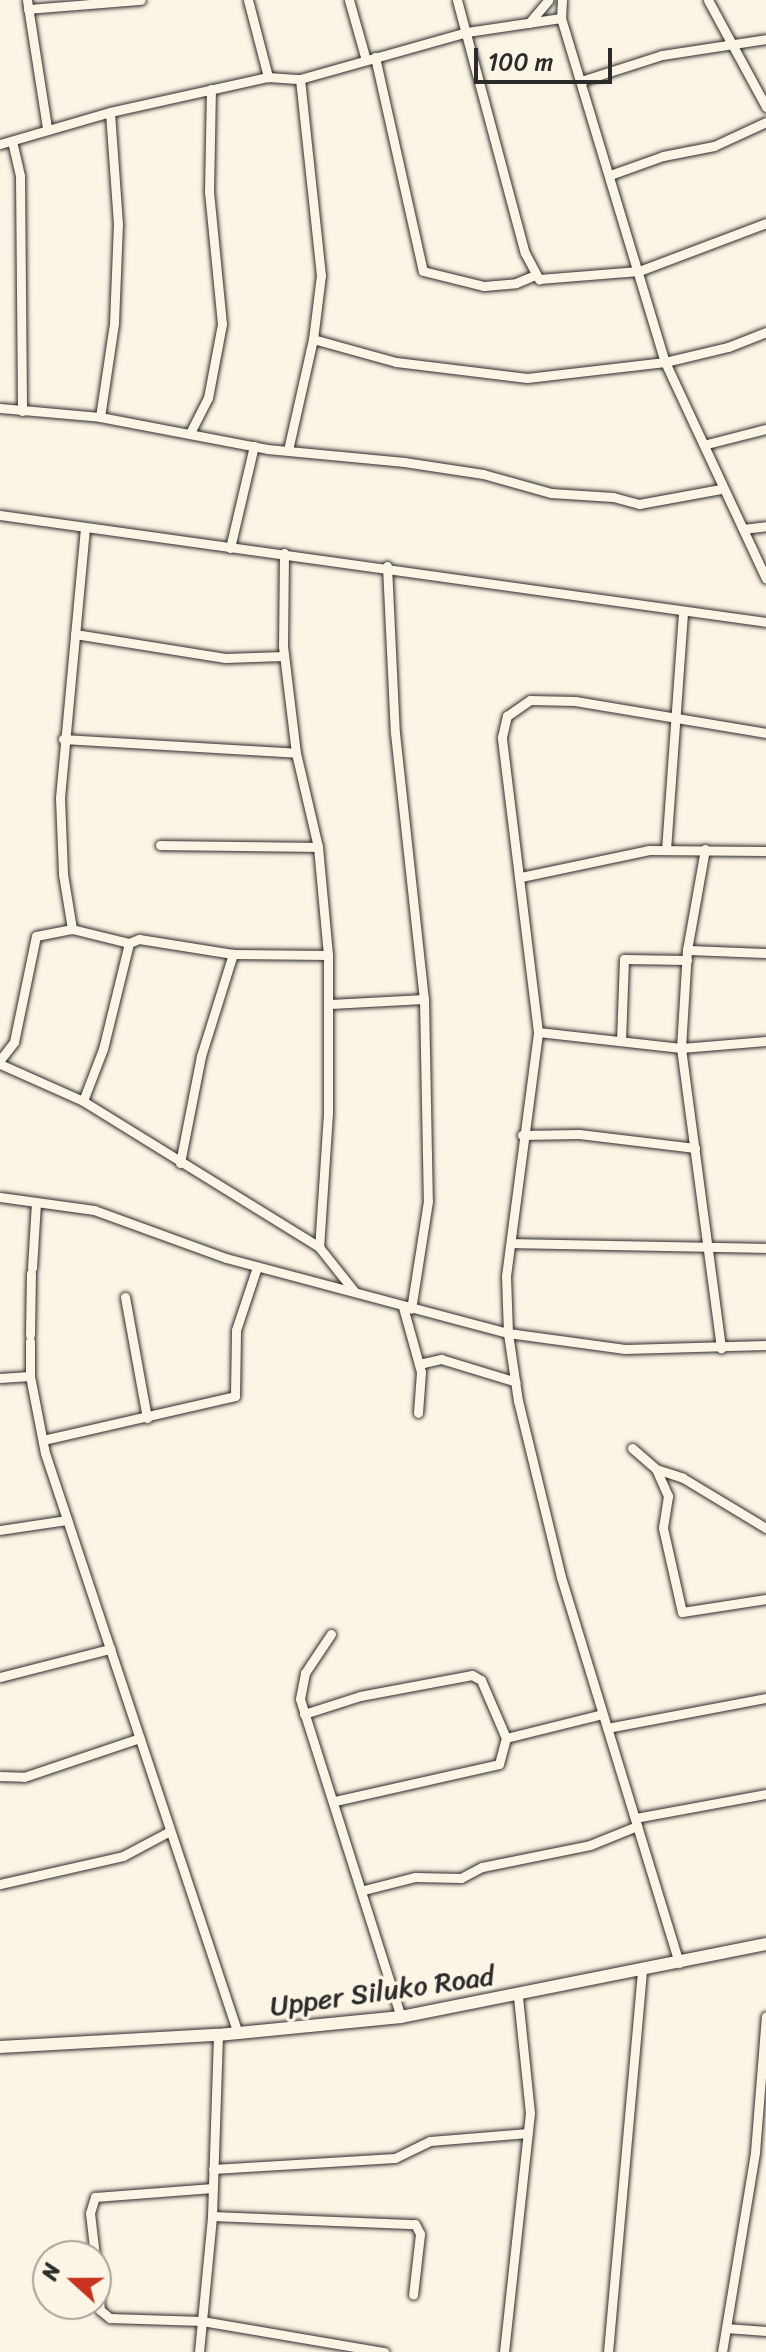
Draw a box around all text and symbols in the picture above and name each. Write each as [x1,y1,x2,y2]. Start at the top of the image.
scale bar [478,32,616,82]
text: 100 m [488,41,553,83]
street label: Upper Siluko Road [268,1959,496,2023]
north arrow [32,2240,112,2320]
text: N [30,2258,72,2286]

